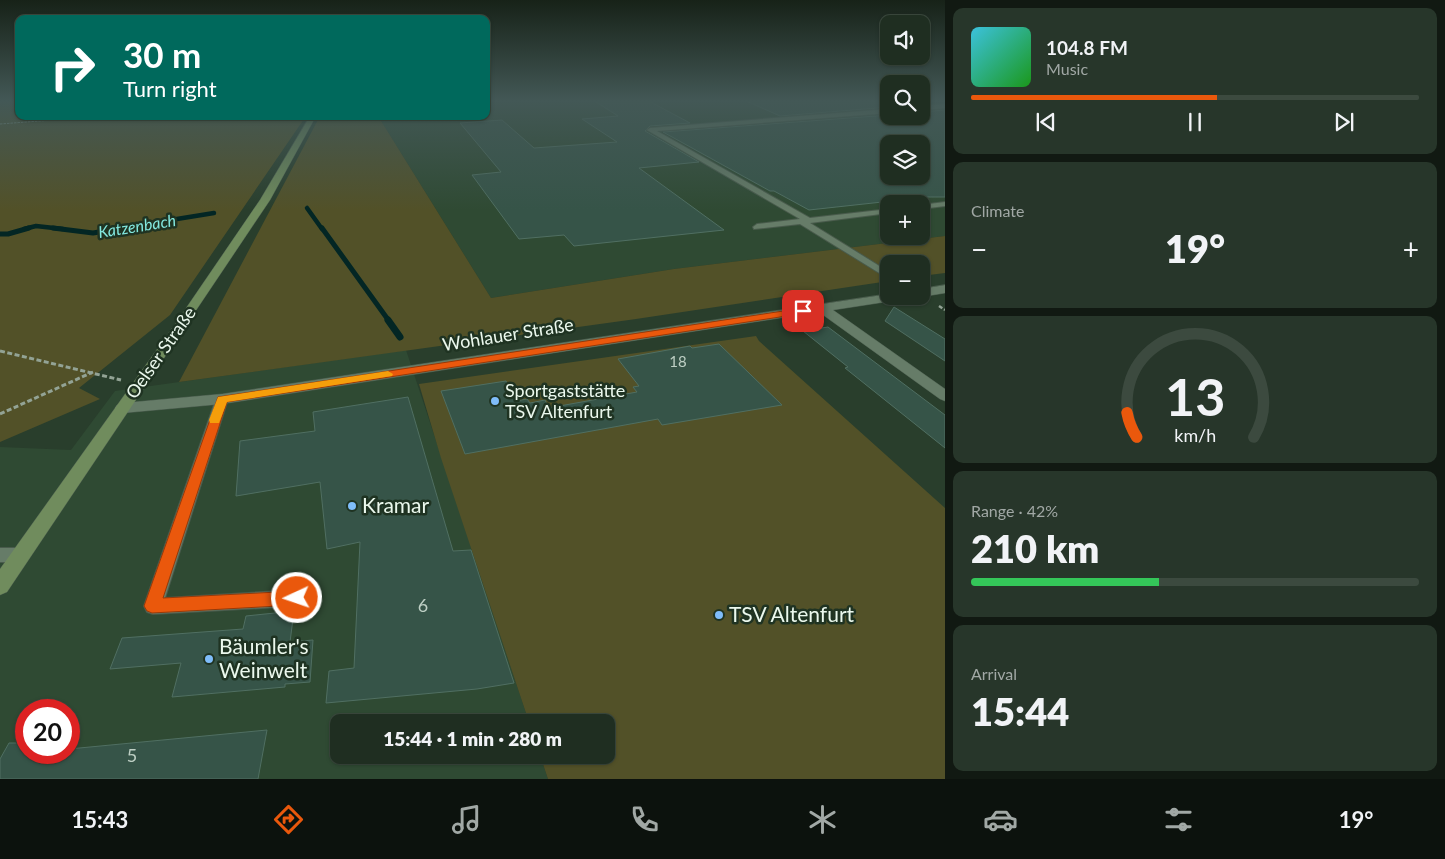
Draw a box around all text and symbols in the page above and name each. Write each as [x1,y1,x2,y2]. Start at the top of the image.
map controls [880,15,930,305]
button: sound [880,15,930,65]
text: 30 m [123,33,201,75]
icon: right [40,35,105,100]
text: 104.8 FM [1046,36,1128,59]
text: Music [1046,59,1088,78]
text: Turn right [123,75,217,102]
button: search [880,75,930,125]
icon: previous [1032,108,1060,136]
icon: pause [1181,108,1209,136]
icon: next [1330,108,1358,136]
button: layers [880,135,930,185]
button: + [880,195,930,245]
text: Climate [971,201,1024,220]
water label: Katzenbach [97,210,177,241]
text: 19° [1165,225,1225,271]
text: − [971,232,987,266]
text: + [1403,232,1419,266]
button: − [880,255,930,305]
pin [782,290,824,332]
icon: arrive [789,297,817,325]
street label: Oelser Straße [120,302,200,403]
street label: Wohlauer Straße [441,313,575,355]
house number: 18 [669,352,687,370]
text: 13 [1165,365,1225,427]
place label: Sportgaststätte TSV Altenfurt [505,379,625,422]
marker: Sportgaststätte TSV Altenfurt [489,395,501,407]
text: km/h [1174,424,1216,446]
place label: Kramar [362,492,430,517]
marker: Kramar [346,500,358,512]
text: Range · 42% [971,501,1058,520]
text: 210 km [971,525,1099,571]
position arrow [270,571,322,623]
house number: 6 [418,594,428,616]
place label: TSV Altenfurt [729,601,855,626]
marker: TSV Altenfurt [713,609,725,621]
place label: Bäumler's Weinwelt [219,633,309,682]
marker: Bäumler's Weinwelt [203,653,215,665]
text: Arrival [971,664,1017,683]
text: 15:44 [971,688,1069,734]
speed limit sign: 20 [15,699,80,764]
text: 15:44 · 1 min · 280 m [383,727,562,750]
house number: 5 [127,744,137,766]
icon: directions [271,802,306,837]
icon: music [449,802,484,837]
icon: phone [627,802,662,837]
icon: climate [805,802,840,837]
icon: car [983,802,1018,837]
icon: filters [1161,802,1196,837]
text: 15:43 [71,806,128,833]
text: 19° [1339,806,1373,833]

